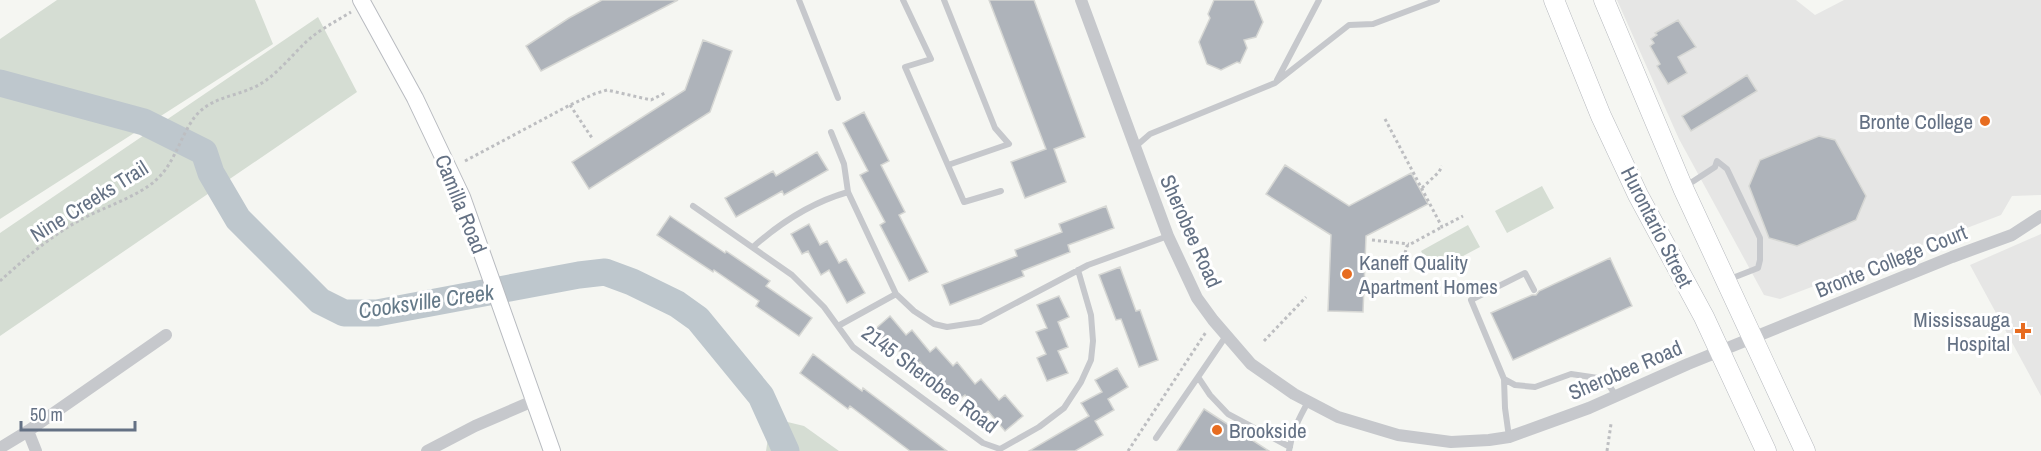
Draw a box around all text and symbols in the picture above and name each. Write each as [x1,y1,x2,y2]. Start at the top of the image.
place label: Bronte College [1859,107,1973,136]
marker: Bronte College [1978,114,1992,128]
street label: Camilla Road [428,150,494,258]
street label: Nine Creeks Trail [24,153,154,249]
street label: Hurontario Street [1614,162,1700,293]
street label: Sherobee Road [1153,170,1229,292]
street label: Bronte College Court [1811,217,1971,305]
place label: Kaneff Quality Apartment Homes [1358,248,1498,301]
marker: Kaneff Quality Apartment Homes [1340,267,1354,281]
water label: Cooksville Creek [356,277,497,325]
place label: Mississauga Hospital [1913,305,2010,358]
street label: 2145 Sherobee Road [856,318,1004,440]
marker: Mississauga Hospital [2014,322,2032,340]
street label: Sherobee Road [1564,333,1686,407]
scale bar [21,394,135,432]
text: 50 m [30,402,63,427]
place label: Brookside [1229,416,1307,445]
marker: Brookside [1210,423,1224,437]

